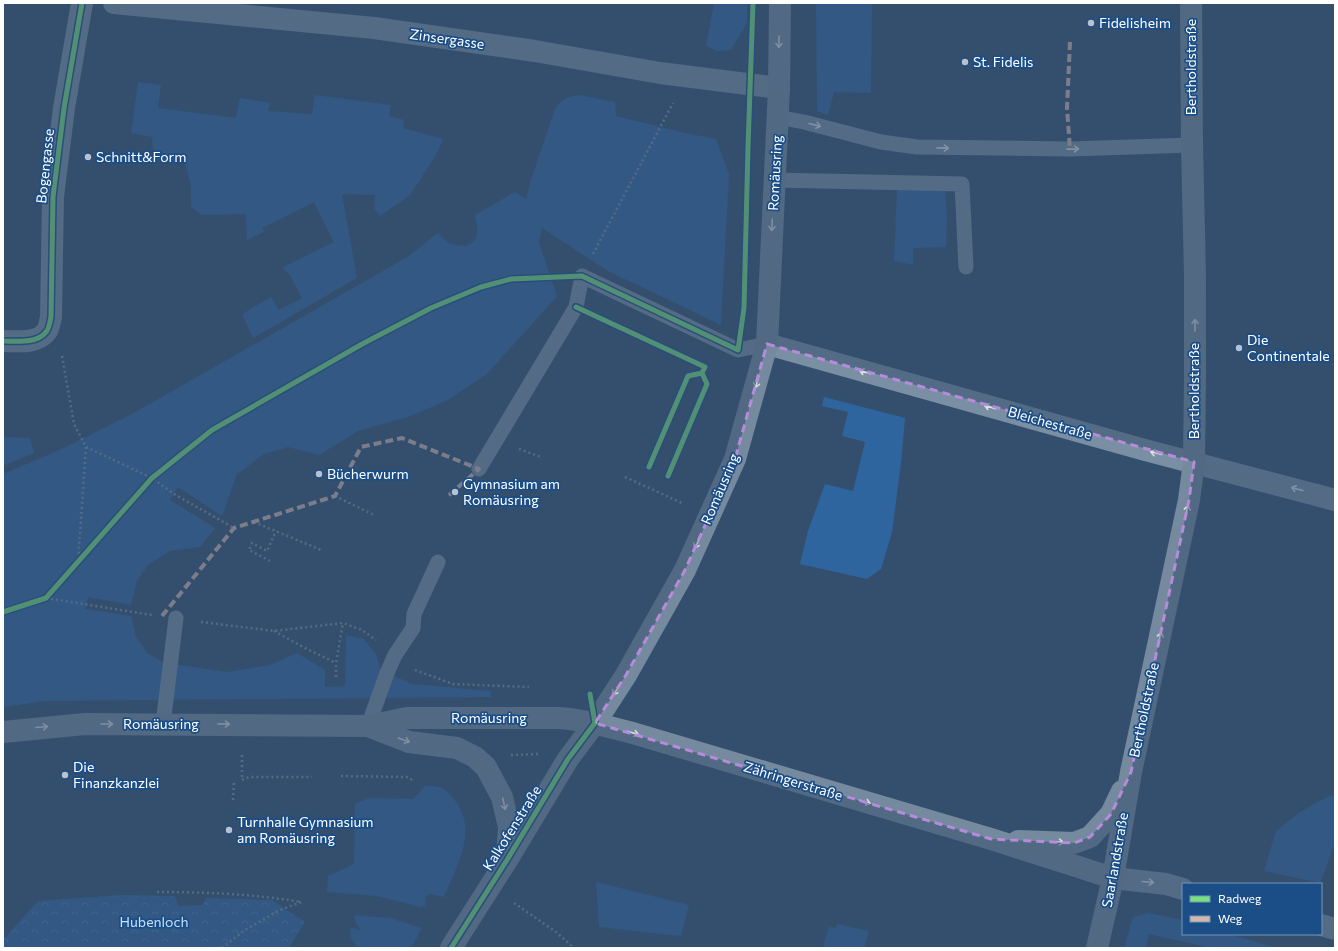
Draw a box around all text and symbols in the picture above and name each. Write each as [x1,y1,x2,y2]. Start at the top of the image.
place label: Fidelisheim [1099,14,1171,31]
marker: Fidelisheim [1086,18,1096,28]
street label: Bertholdstraße [1182,19,1199,115]
street label: Zinsergasse [409,25,486,52]
one-way arrow [775,35,783,48]
place label: St. Fidelis [973,53,1033,70]
marker: St. Fidelis [960,57,970,67]
one-way arrow [809,122,822,129]
street label: Bogengasse [32,128,57,204]
street label: Romäusring [764,134,785,211]
one-way arrow [936,144,949,151]
one-way arrow [1066,145,1079,153]
place label: Schnitt&Form [96,148,186,165]
marker: Schnitt&Form [83,152,93,162]
one-way arrow [769,218,776,231]
one-way arrow [1191,319,1199,332]
place label: Die Continentale [1247,331,1330,364]
street label: Bertholdstraße [1185,343,1202,439]
marker: Die Continentale [1234,343,1244,353]
one-way arrow [859,368,872,375]
one-way arrow [753,375,760,388]
street label: Bleichestraße [1006,402,1094,443]
one-way arrow [984,403,997,410]
one-way arrow [1150,448,1163,456]
street label: Romäusring [697,450,742,527]
place label: Bücherwurm [327,465,409,482]
marker: Bücherwurm [314,469,324,479]
place label: Gymnasium am Romäusring [463,475,560,508]
one-way arrow [1291,485,1304,493]
marker: Gymnasium am Romäusring [450,487,460,497]
one-way arrow [1183,505,1191,518]
one-way arrow [693,537,700,549]
one-way arrow [1156,632,1164,645]
street label: Bertholdstraße [1125,661,1162,759]
one-way arrow [612,684,620,695]
street label: Romäusring [451,709,527,726]
street label: Romäusring [123,715,199,732]
one-way arrow [100,720,113,728]
one-way arrow [217,720,230,728]
one-way arrow [35,724,48,731]
one-way arrow [626,730,639,737]
one-way arrow [398,737,410,745]
street label: Zähringerstraße [742,757,845,804]
place label: Die Finanzkanzlei [73,758,159,791]
marker: Die Finanzkanzlei [60,770,70,780]
street label: Kalkofenstraße [479,782,545,873]
one-way arrow [500,798,508,811]
one-way arrow [858,799,871,806]
street label: Saarlandstraße [1098,811,1131,909]
place label: Turnhalle Gymnasium am Romäusring [237,813,374,846]
marker: Turnhalle Gymnasium am Romäusring [224,825,234,835]
one-way arrow [1051,839,1064,846]
one-way arrow [1141,879,1154,886]
legend [1182,883,1322,935]
text: Radweg [1218,891,1262,905]
text: Weg [1218,911,1243,925]
park label: Hubenloch [120,913,188,930]

